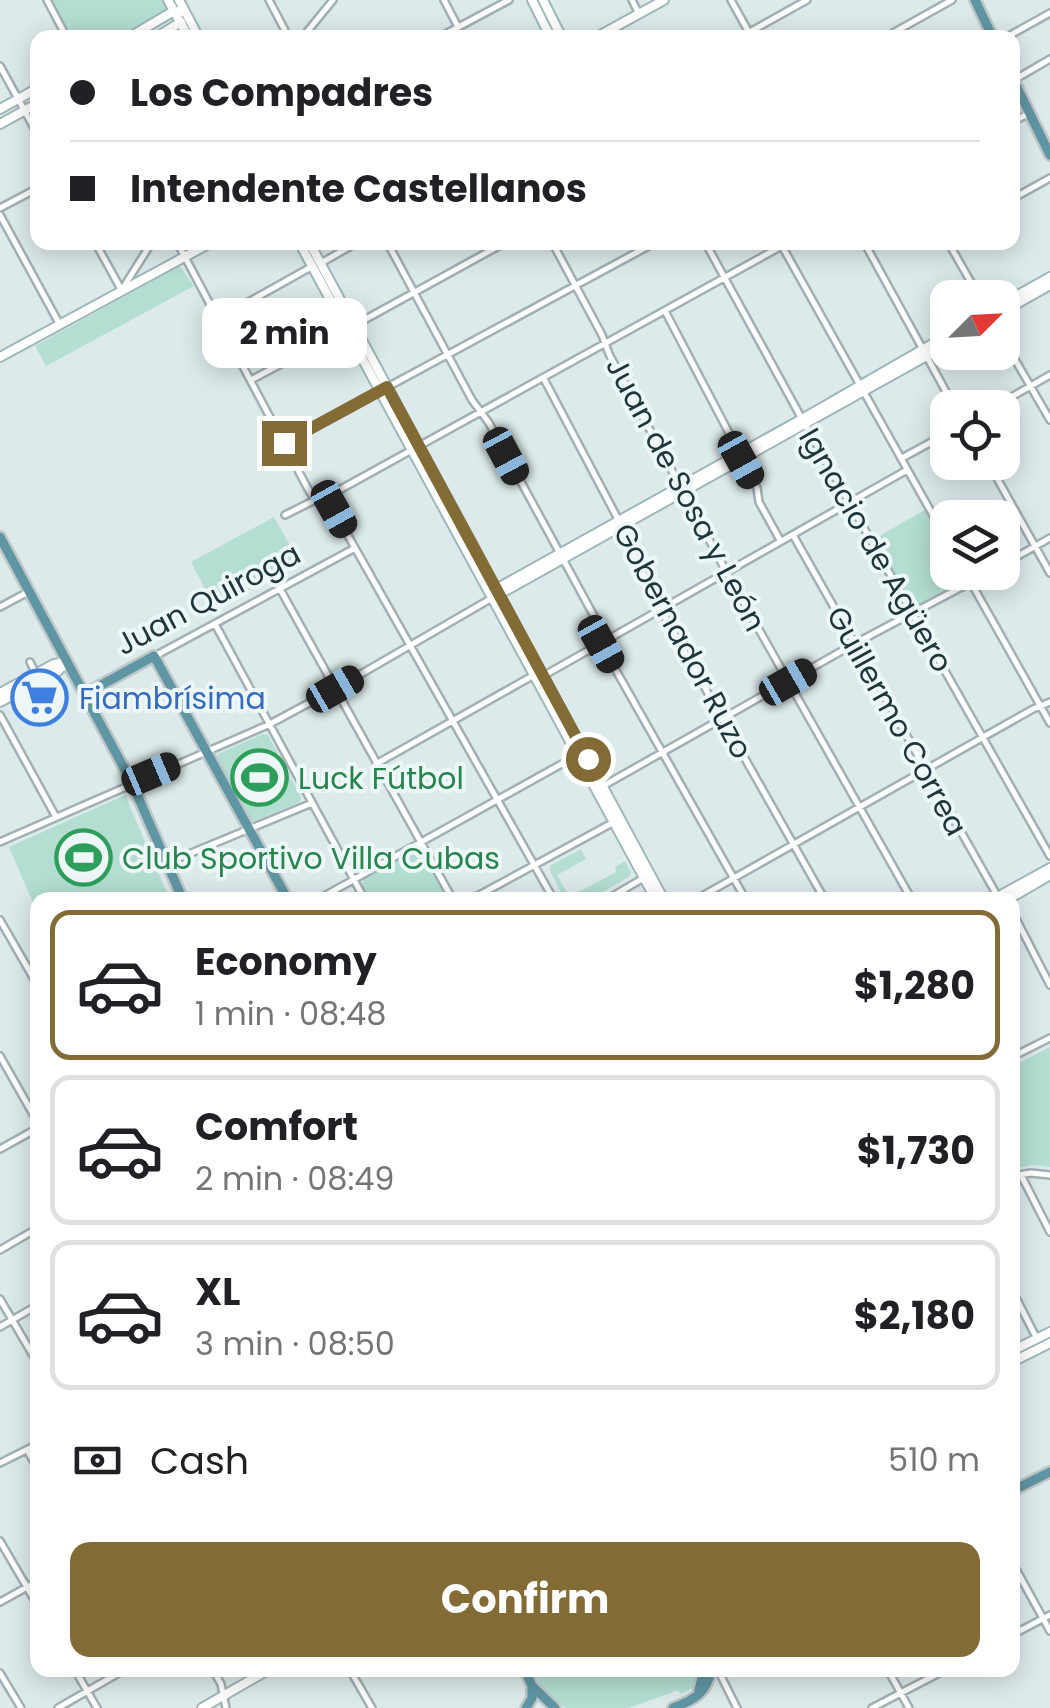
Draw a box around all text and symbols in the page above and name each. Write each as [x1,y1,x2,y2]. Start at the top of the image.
text: Los Compadres [130,66,433,119]
text: Intendente Castellanos [130,162,587,215]
north arrow [930,280,1020,370]
map controls [930,280,1020,590]
callout: 2 min [202,298,366,368]
text: 2 min [240,310,329,355]
street label: Juan de Sosa y León [595,349,777,639]
button: locate [930,390,1020,480]
street label: Ignacio de Agüero [788,420,964,680]
route end [262,421,307,466]
car [479,422,533,490]
car [713,426,769,494]
car [306,475,362,543]
button: layers [930,500,1020,590]
street label: Gobernador Ruzo [603,516,763,766]
street label: Juan Quiroga [108,532,308,666]
street label: Guillermo Correa [816,599,978,843]
car [573,610,629,678]
car [755,654,821,710]
car [302,661,368,717]
supermarket icon: Fiambrísima [10,668,70,728]
place label: Fiambrísima [79,677,266,720]
route start [566,737,611,782]
car [118,748,184,800]
sports icon: Luck Fútbol [229,748,289,808]
place label: Luck Fútbol [298,757,464,800]
sports icon: Club Sportivo Villa Cubas [53,828,113,888]
place label: Club Sportivo Villa Cubas [122,837,500,880]
text: Economy [195,935,377,988]
icon: car [75,940,165,1030]
text: $1,280 [854,959,975,1012]
text: 1 min · 08:48 [195,991,386,1036]
text: Comfort [195,1100,358,1153]
icon: car [75,1105,165,1195]
text: $1,730 [857,1124,975,1177]
text: 2 min · 08:49 [195,1156,395,1201]
text: XL [195,1265,240,1318]
icon: car [75,1270,165,1360]
text: $2,180 [854,1289,975,1342]
text: 3 min · 08:50 [195,1321,395,1366]
icon: cash [70,1433,125,1488]
text: Cash [150,1434,249,1487]
text: 510 m [888,1437,980,1482]
button: Confirm [70,1542,980,1657]

